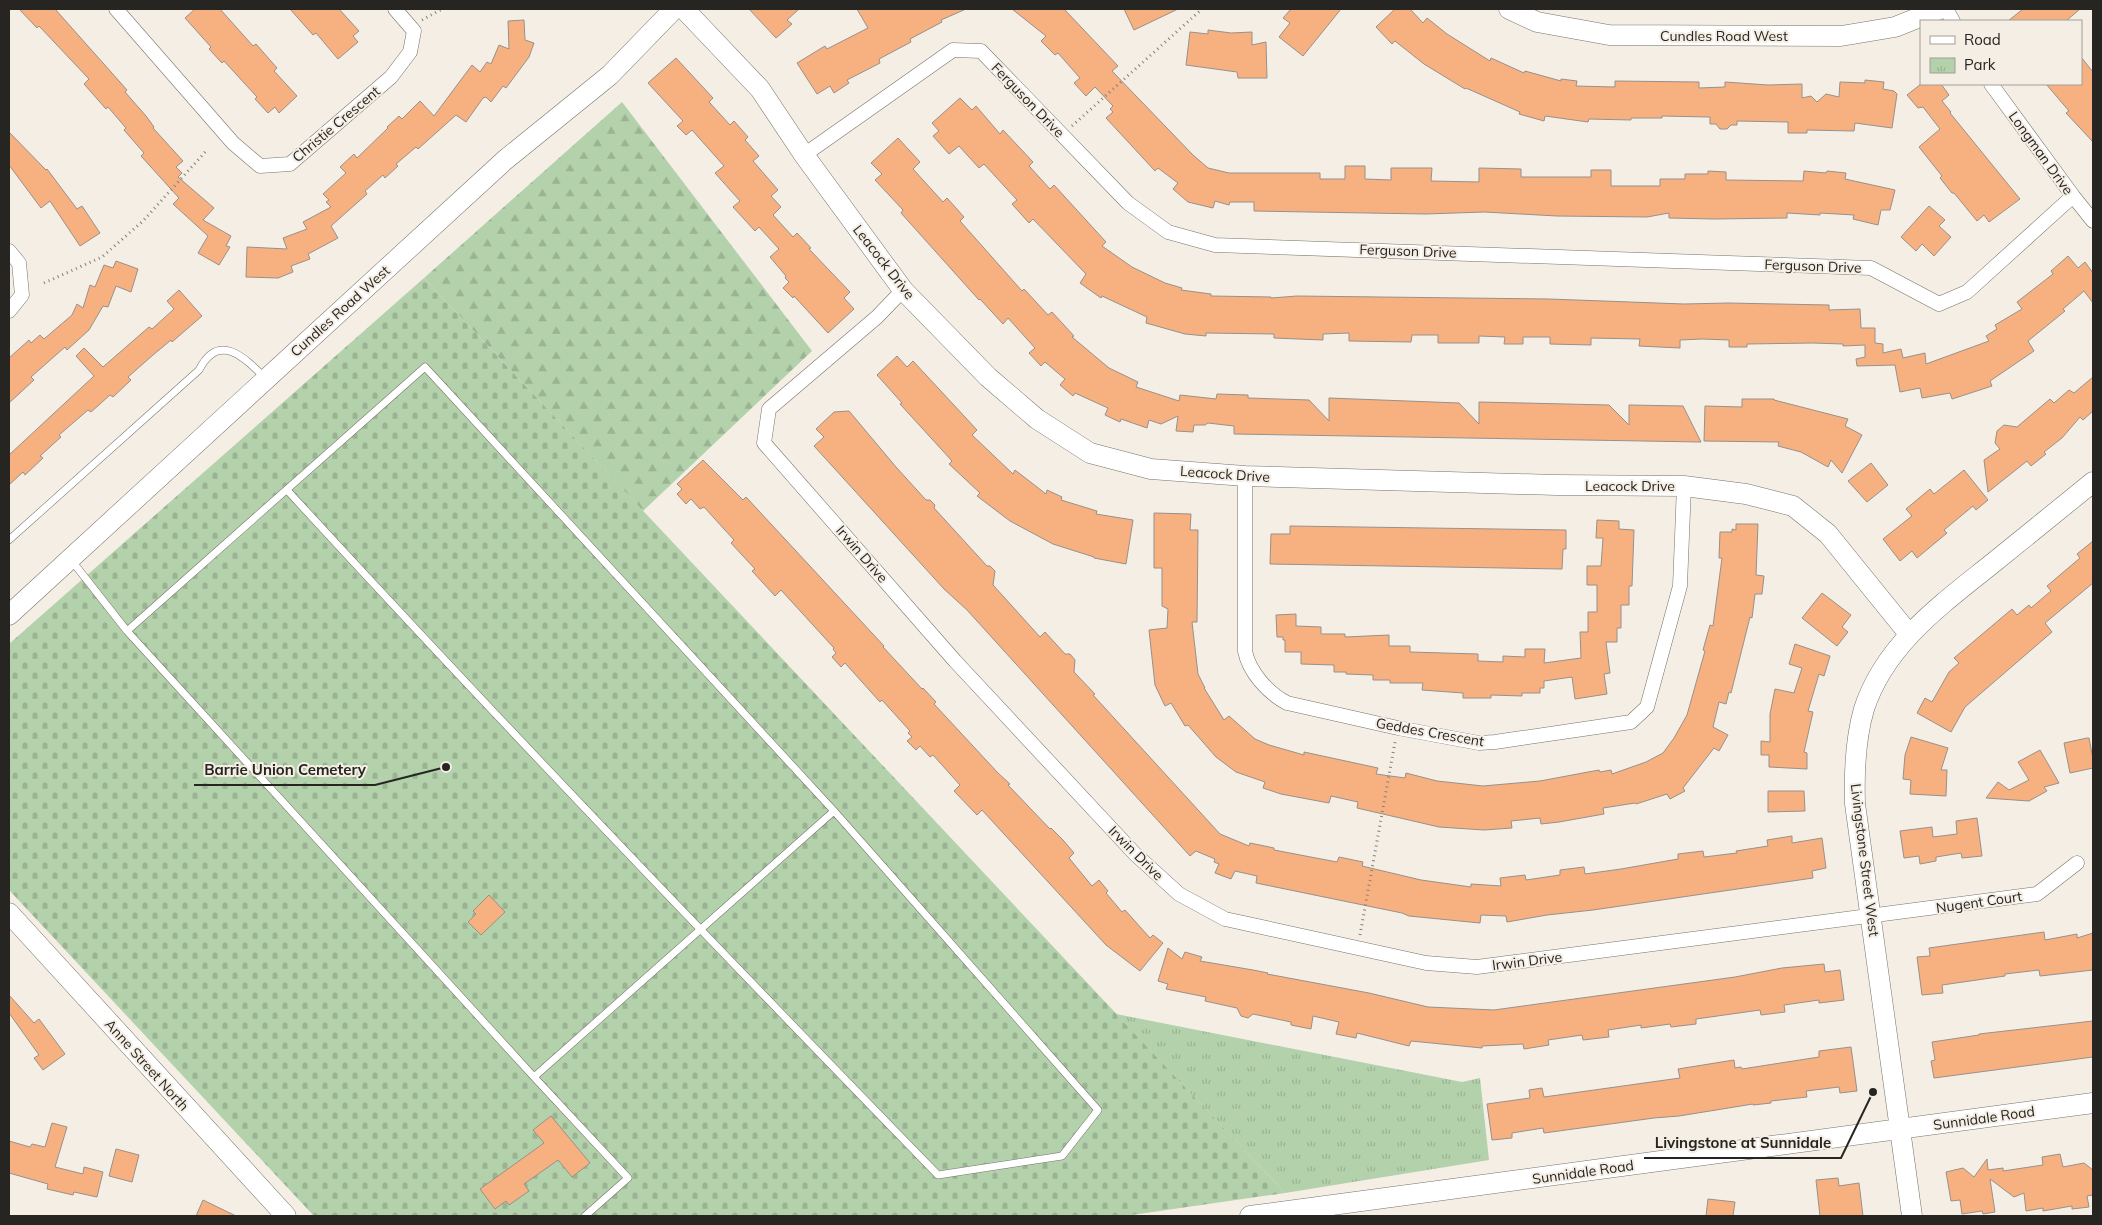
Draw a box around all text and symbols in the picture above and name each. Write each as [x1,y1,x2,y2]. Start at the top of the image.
legend [1920,20,2082,85]
street label: Cundles Road West [1660,27,1788,45]
text: Road [1964,30,2001,49]
text: Park [1964,55,1996,74]
street label: Ferguson Drive [988,59,1068,141]
street label: Christie Crescent [288,82,384,166]
street label: Longman Drive [2005,108,2077,198]
street label: Leacock Drive [849,221,919,303]
street label: Ferguson Drive [1359,240,1457,262]
street label: Ferguson Drive [1764,255,1862,277]
street label: Cundles Road West [287,262,394,360]
street label: Leacock Drive [1179,462,1271,486]
street label: Leacock Drive [1585,477,1675,495]
street label: Irwin Drive [832,522,892,586]
street label: Geddes Crescent [1375,714,1486,750]
callout: Barrie Union Cemetery [194,755,375,785]
text: Barrie Union Cemetery [204,760,367,779]
street label: Livingstone Street West [1847,782,1883,938]
street label: Irwin Drive [1105,822,1167,884]
street label: Nugent Court [1935,887,2023,917]
street label: Irwin Drive [1491,948,1563,974]
street label: Anne Street North [101,1015,193,1115]
street label: Sunnidale Road [1932,1102,2036,1134]
callout: Livingstone at Sunnidale [1644,1128,1841,1158]
text: Livingstone at Sunnidale [1655,1133,1831,1152]
street label: Sunnidale Road [1531,1156,1635,1188]

